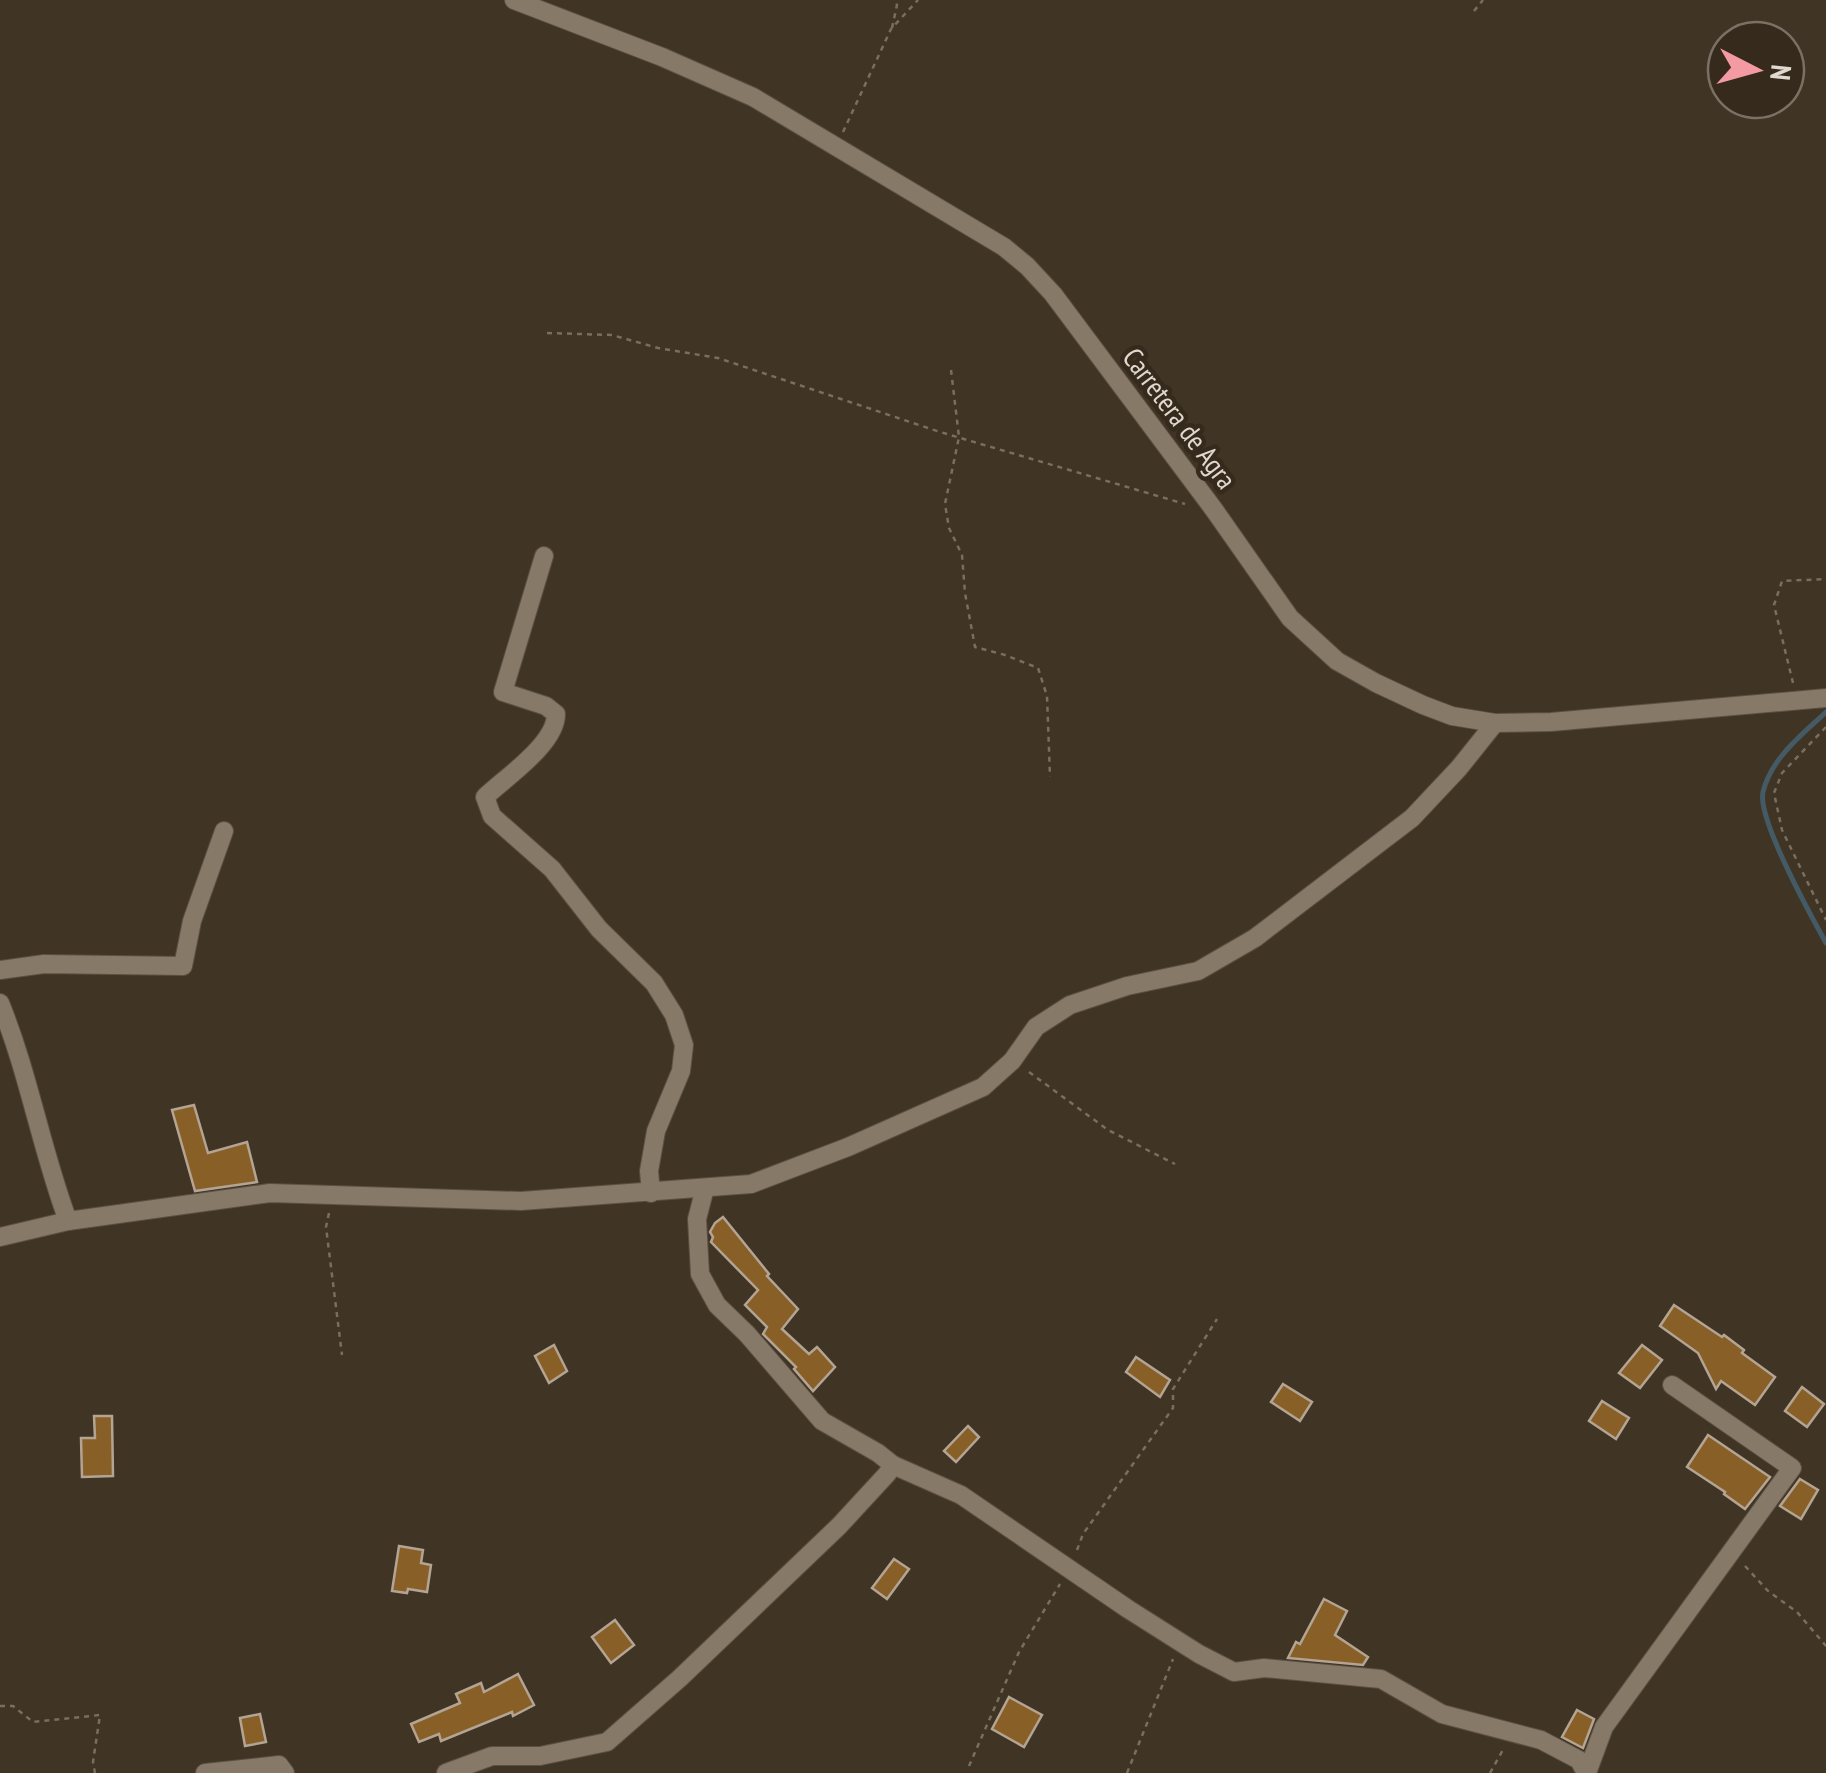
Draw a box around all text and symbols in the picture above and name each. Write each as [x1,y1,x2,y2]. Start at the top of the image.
north arrow [1706,20,1806,120]
text: N [1762,63,1801,82]
street label: Carretera de Agra [1115,340,1245,496]

